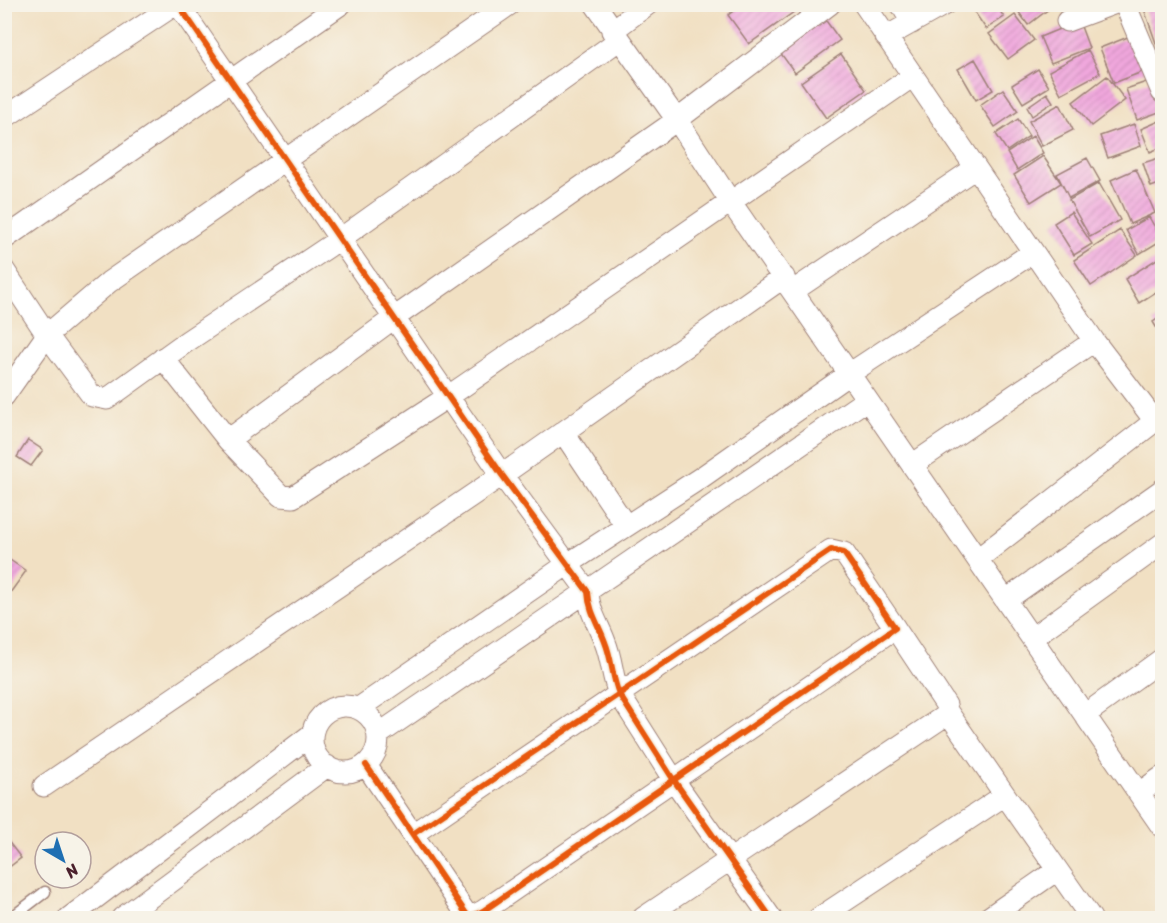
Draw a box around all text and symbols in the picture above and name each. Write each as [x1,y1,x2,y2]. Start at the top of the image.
north arrow [33,830,93,890]
text: N [58,856,86,887]

